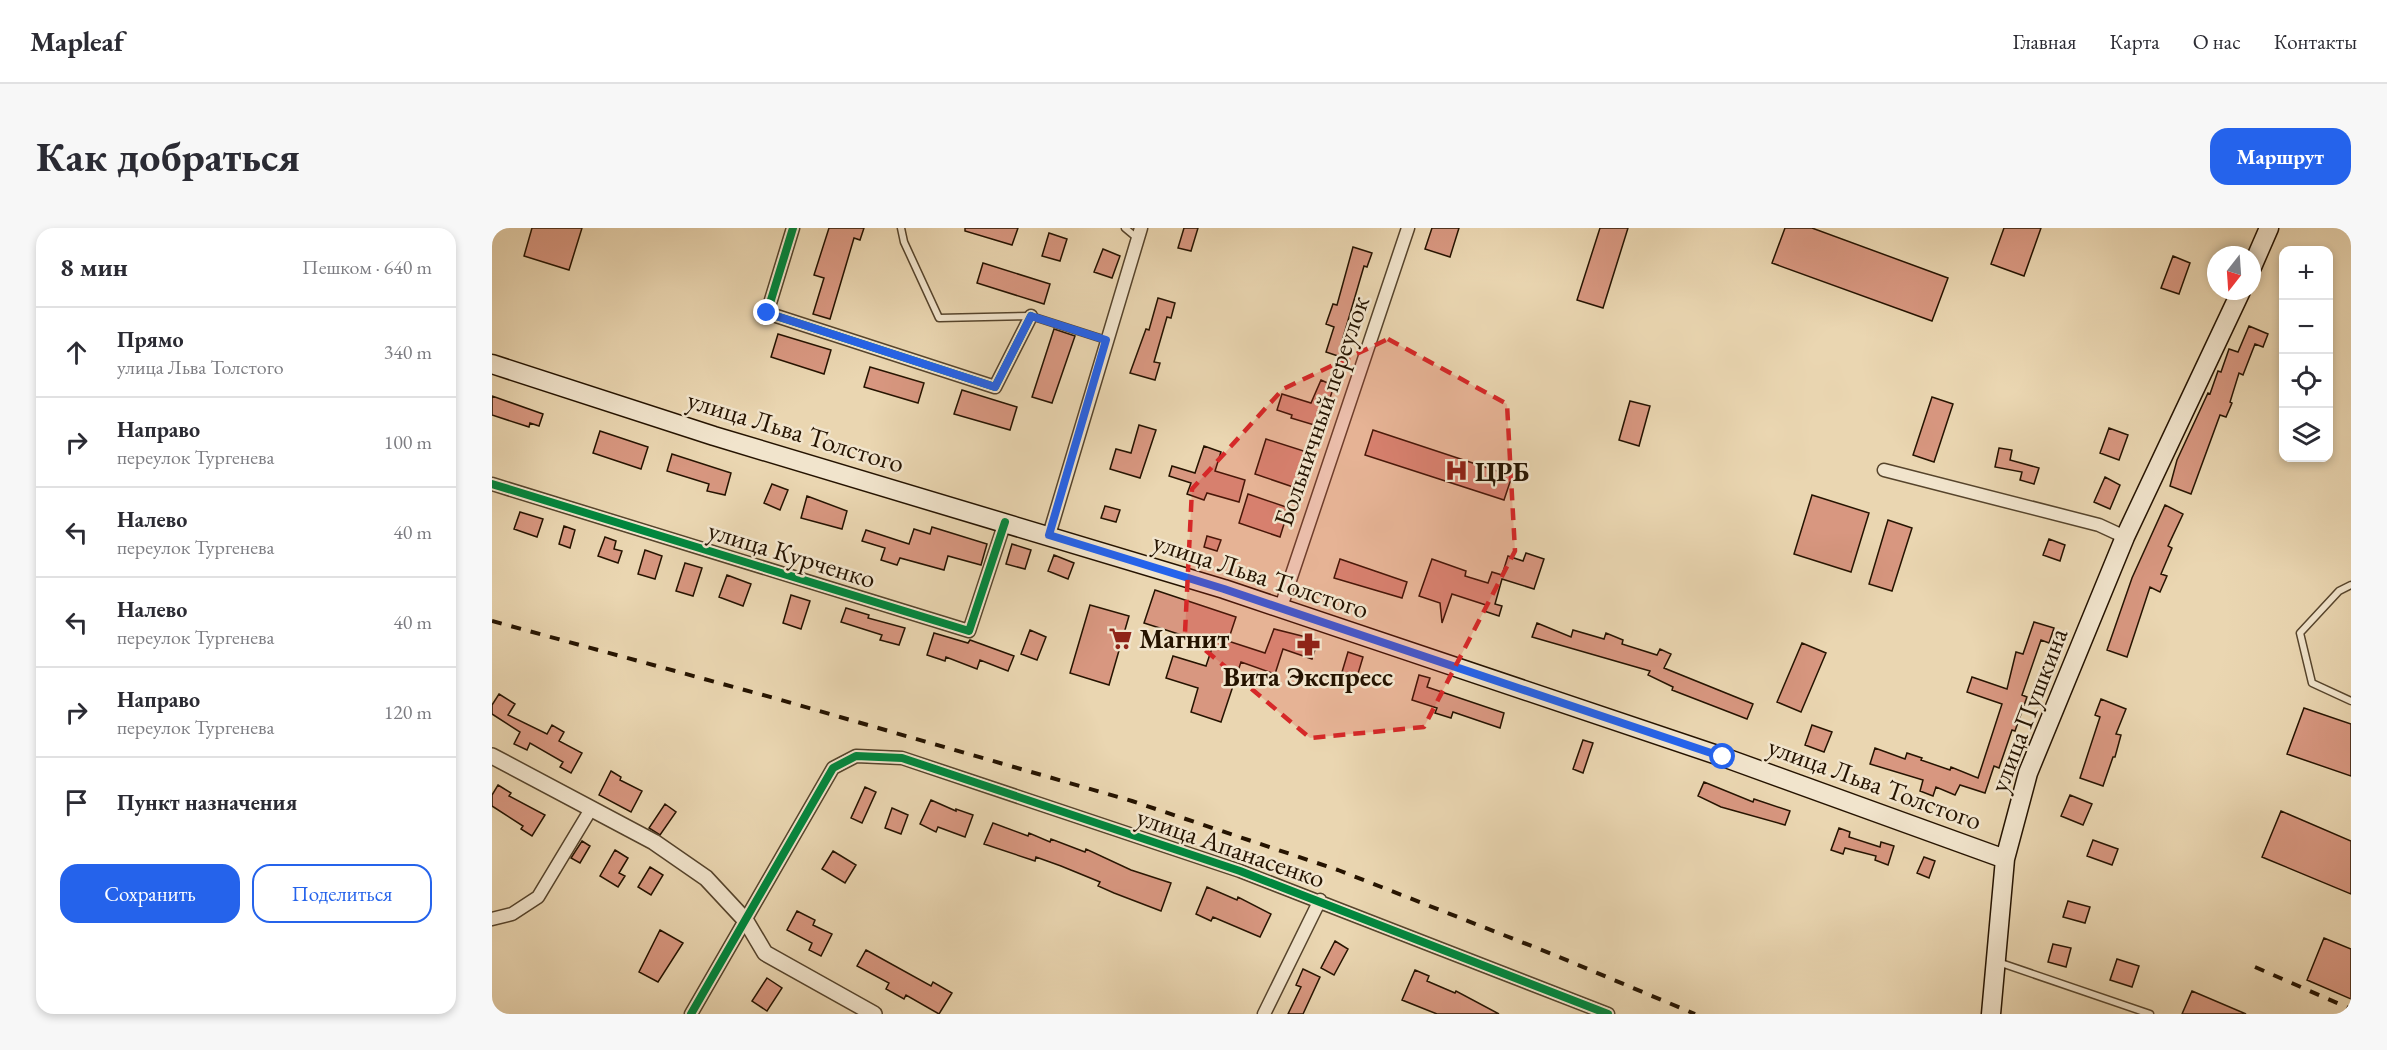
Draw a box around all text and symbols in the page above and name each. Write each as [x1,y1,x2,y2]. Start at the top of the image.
text: Mapleaf [30,23,124,59]
text: Главная [2012,28,2076,55]
text: Карта [2109,28,2160,55]
text: О нас [2193,28,2241,55]
text: Контакты [2274,28,2357,55]
button: Маршрут [2210,128,2351,185]
text: Как добраться [36,129,300,184]
north arrow [2207,246,2261,300]
map controls [2279,246,2333,462]
button: + [2279,246,2333,300]
text: 8 мин [60,250,128,284]
text: Пешком · 640 m [302,254,432,280]
street label: Больничный переулок [1265,291,1377,531]
route end [753,299,779,325]
button: − [2279,300,2333,354]
text: Прямо [117,325,184,354]
icon: ahead [60,336,93,369]
text: 340 m [384,339,432,365]
text: улица Льва Толстого [117,354,284,380]
button: locate [2279,354,2333,408]
street label: улица Льва Толстого [683,381,909,481]
button: layers [2279,408,2333,462]
text: Направо [117,415,200,444]
icon: right [60,426,93,459]
text: 100 m [384,429,432,455]
text: переулок Тургенева [117,444,274,470]
place label: ЦРБ [1475,454,1530,489]
hospital icon: ЦРБ [1444,458,1470,484]
text: Налево [117,505,187,534]
street label: улица Курченко [704,512,880,596]
icon: left [60,516,93,549]
text: 40 m [393,519,432,545]
street label: улица Льва Толстого [1149,524,1373,626]
text: переулок Тургенева [117,534,274,560]
text: Налево [117,595,187,624]
icon: left [60,606,93,639]
text: 40 m [393,609,432,635]
place label: Магнит [1139,621,1229,656]
street label: улица Пушкина [1981,623,2075,797]
text: переулок Тургенева [117,624,274,650]
supermarket icon: Магнит [1108,625,1134,651]
pharmacy icon: Вита Экспресс [1295,631,1321,657]
place label: Вита Экспресс [1223,659,1393,694]
text: Направо [117,685,200,714]
icon: right [60,696,93,729]
text: 120 m [384,699,432,725]
text: переулок Тургенева [117,714,274,740]
street label: улица Льва Толстого [1763,728,1987,838]
route start [1709,743,1735,769]
icon: arrive [60,786,93,819]
text: Пункт назначения [117,788,297,817]
street label: улица Апанасенко [1132,798,1330,896]
button: Сохранить [60,864,240,923]
button: Поделиться [252,864,432,923]

